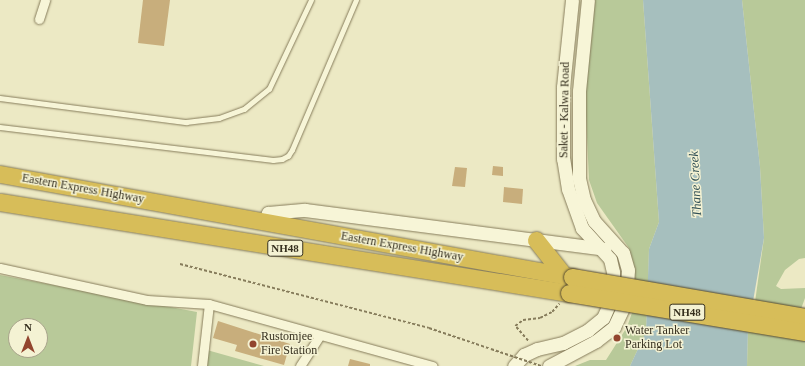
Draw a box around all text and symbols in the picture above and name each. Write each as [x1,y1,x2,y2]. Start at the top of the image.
street label: Saket - Kalwa Road [557,62,573,158]
water label: Thane Creek [686,150,706,218]
street label: Eastern Express Highway [21,171,145,207]
street label: Eastern Express Highway [340,229,464,265]
road number: NH48 [267,239,303,257]
road number: NH48 [669,303,705,321]
north arrow [8,318,48,358]
text: N [24,321,32,333]
place label: Water Tanker Parking Lot [625,324,689,352]
place label: Rustomjee Fire Station [261,330,317,358]
marker: Water Tanker Parking Lot [612,333,622,343]
marker: Rustomjee Fire Station [248,339,258,349]

